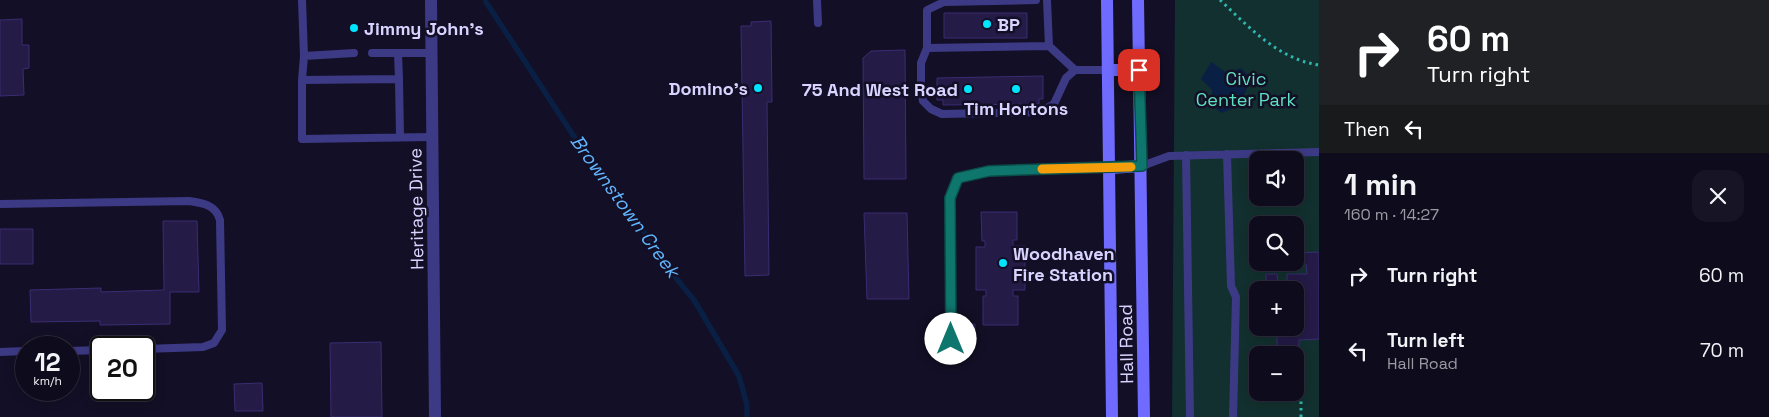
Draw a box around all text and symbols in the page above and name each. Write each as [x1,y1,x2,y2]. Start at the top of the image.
place label: BP [997,13,1020,36]
place label: Jimmy John's [364,17,484,40]
text: 60 m [1427,17,1510,61]
marker: BP [981,18,993,30]
icon: right [1344,20,1409,85]
marker: Jimmy John's [348,22,360,34]
pin [1118,49,1160,91]
icon: arrive [1125,56,1153,84]
text: Turn right [1427,60,1530,88]
park label: Civic Center Park [1196,67,1297,111]
place label: Domino's [669,77,748,100]
place label: 75 And West Road [802,78,958,101]
marker: Domino's [752,82,764,94]
marker: 75 And West Road [962,83,974,95]
marker: Tim Hortons [1010,83,1022,95]
place label: Tim Hortons [964,97,1068,120]
icon: left [1400,115,1428,143]
text: Then [1344,117,1390,142]
water label: Brownstown Creek [565,129,687,285]
street label: Heritage Drive [403,148,429,270]
map controls [1249,151,1304,401]
button: sound [1249,151,1304,206]
text: 1 min [1344,165,1417,204]
button: close [1692,170,1744,222]
text: 160 m · 14:27 [1344,204,1439,225]
button: search [1249,216,1304,271]
place label: Woodhaven Fire Station [1013,242,1115,286]
marker: Woodhaven Fire Station [997,257,1009,269]
icon: right [1344,262,1372,290]
text: Turn right [1387,263,1477,288]
text: 60 m [1699,263,1744,288]
button: + [1249,281,1304,336]
street label: Hall Road [1114,304,1138,384]
position arrow [924,312,976,364]
text: Turn left [1387,328,1465,353]
speed limit sign: 20 [90,336,155,401]
icon: left [1344,337,1372,365]
text: 70 m [1700,338,1744,363]
text: 12 [34,346,61,378]
button: − [1249,346,1304,401]
text: Hall Road [1387,353,1458,374]
text: km/h [33,373,62,389]

